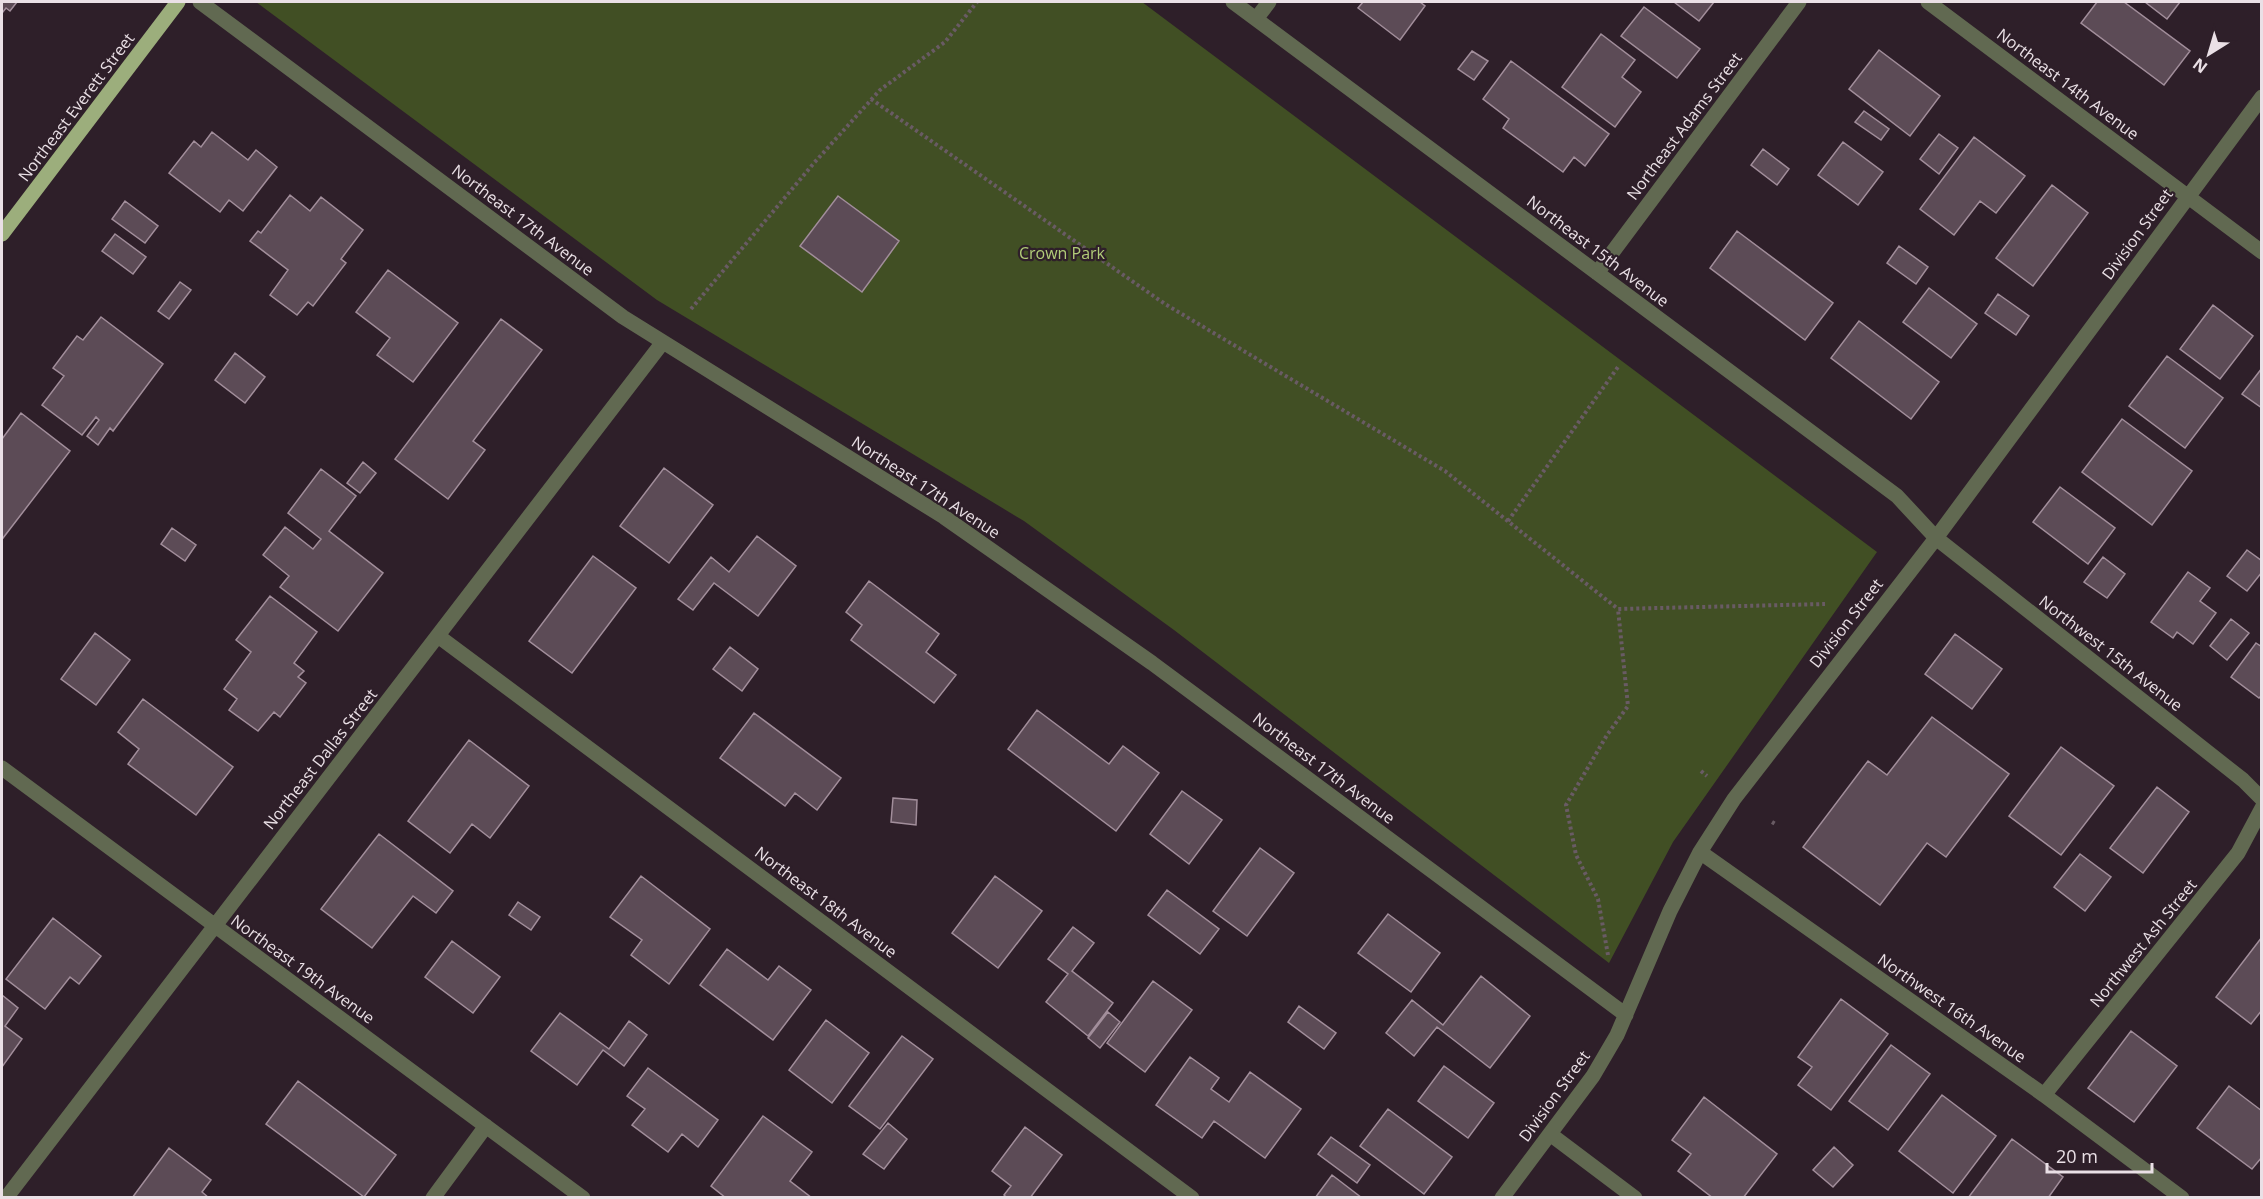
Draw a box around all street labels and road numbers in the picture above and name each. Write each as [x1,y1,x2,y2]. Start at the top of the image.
street label: Northeast 14th Avenue [1992,23,2144,145]
street label: Northeast Everett Street [13,28,139,186]
street label: Northeast Adams Street [1621,48,1747,204]
street label: Northeast 17th Avenue [447,159,599,281]
street label: Division Street [2096,184,2178,284]
street label: Northeast 15th Avenue [1522,190,1674,312]
street label: Northeast 17th Avenue [848,431,1004,543]
street label: Division Street [1804,574,1888,672]
street label: Northwest 15th Avenue [2035,590,2187,716]
street label: Northeast Dallas Street [258,684,382,834]
street label: Northeast 17th Avenue [1248,707,1400,829]
street label: Northeast 18th Avenue [750,841,902,963]
street label: Northwest Ash Street [2084,874,2202,1012]
street label: Northeast 19th Avenue [227,909,379,1029]
street label: Northwest 16th Avenue [1873,948,2031,1068]
street label: Division Street [1513,1046,1595,1146]

